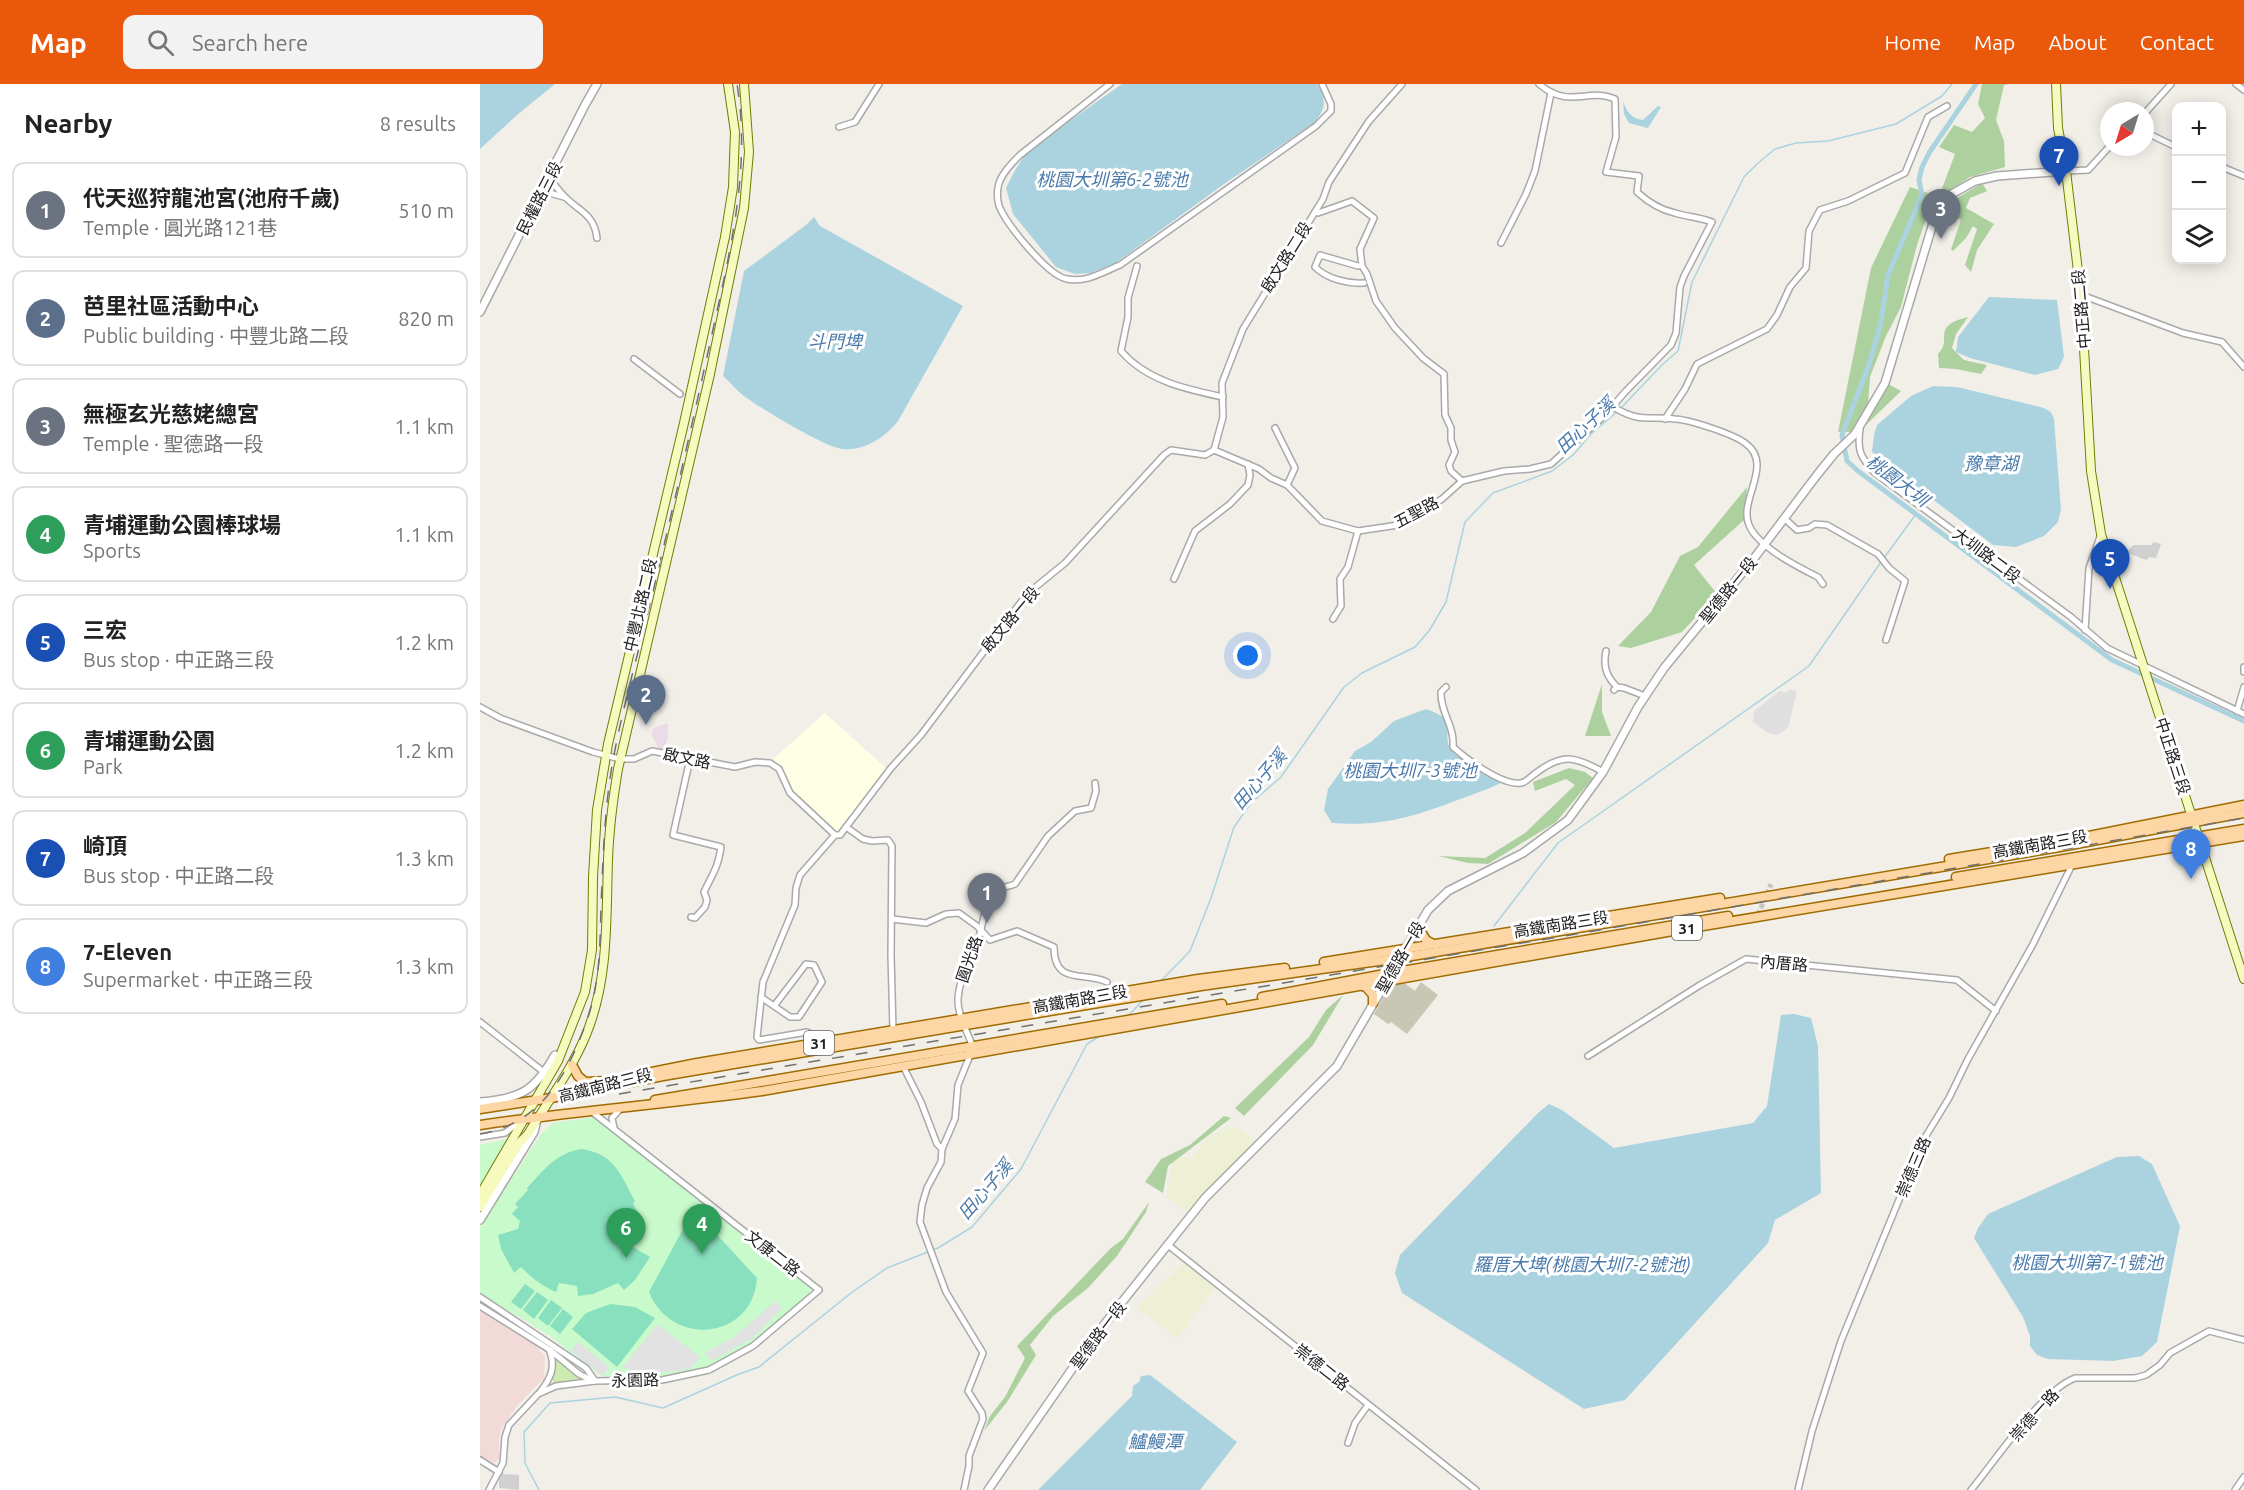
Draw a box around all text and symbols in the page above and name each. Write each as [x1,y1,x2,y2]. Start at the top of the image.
search box [123,15,543,69]
icon: search [144,26,177,59]
text: Map [30,27,87,58]
text: Search here [192,30,308,55]
text: Home [1884,30,1941,54]
text: Map [1974,30,2015,54]
text: About [2048,30,2107,54]
text: Contact [2140,30,2214,54]
north arrow [2100,102,2154,156]
map controls [2172,102,2226,264]
button: + [2172,102,2226,156]
text: Nearby [24,109,112,138]
text: 8 results [380,112,456,135]
pin: 7 [2040,136,2078,186]
button: − [2172,156,2226,210]
street label: 民權路三段 [513,158,565,238]
water label: 桃園大圳第6-2號池 [1036,169,1190,189]
text: 代天巡狩龍池宮(池府千歲) [83,185,340,210]
pin: 3 [1922,190,1960,239]
text: 1 [40,199,51,222]
text: 510 m [398,199,454,222]
button: layers [2172,210,2226,264]
text: Temple · 圓光路121巷 [83,216,277,239]
street label: 啟文路二段 [1257,218,1315,296]
street label: 中正路二段 [2069,268,2093,350]
text: 芭里社區活動中心 [83,293,259,318]
text: 2 [40,307,51,330]
text: 820 m [398,307,454,330]
text: Public building · 中豐北路二段 [83,324,349,347]
water label: 斗門埤 [808,331,864,351]
water label: 田心子溪 [1552,391,1620,457]
text: 無極玄光慈姥總宮 [83,401,259,426]
text: 3 [40,415,51,438]
text: 1.1 km [395,415,454,438]
text: Temple · 聖德路一段 [83,432,264,455]
water label: 桃園大圳 [1863,450,1935,511]
water label: 豫章湖 [1964,453,2021,473]
street label: 五聖路 [1391,493,1441,531]
text: 青埔運動公園棒球場 [83,512,281,537]
text: 4 [40,523,51,546]
text: 1.1 km [395,523,454,546]
street label: 大圳路二段 [1950,524,2024,586]
text: Sports [83,539,141,562]
pin: 5 [2090,540,2130,589]
street label: 聖德路一段 [1696,553,1760,627]
street label: 中豐北路二段 [620,556,660,654]
street label: 啟文路一段 [977,583,1043,655]
text: 三宏 [83,617,127,642]
text: 5 [40,631,51,654]
text: 1.2 km [395,631,454,654]
your location [1233,641,1262,670]
text: Bus stop · 中正路三段 [83,648,274,671]
pin: 2 [626,676,666,725]
street label: 中正路三段 [2152,715,2194,797]
text: 青埔運動公園 [83,728,215,753]
text: 6 [40,739,51,762]
text: 1.2 km [395,739,454,762]
water label: 田心子溪 [1228,743,1292,813]
street label: 啟文路 [662,745,712,771]
text: Park [83,755,123,778]
water label: 桃園大圳7-3號池 [1343,760,1479,780]
street label: 高鐵南路三段 [1991,827,2089,861]
pin: 8 [2172,830,2210,879]
text: 崎頂 [83,833,127,858]
text: 7 [40,847,51,870]
text: 1.3 km [395,847,454,870]
text: Bus stop · 中正路二段 [83,864,274,887]
pin: 1 [968,874,1006,923]
street label: 高鐵南路三段 [1512,908,1610,940]
road number: 31 [1672,916,1702,940]
street label: 聖德路一段 [1372,918,1428,996]
street label: 圓光路 [953,933,985,985]
text: 7-Eleven [83,939,172,964]
street label: 內厝路 [1759,952,1809,974]
text: 8 [40,955,51,978]
text: 1.3 km [395,955,454,978]
text: Supermarket · 中正路三段 [83,968,313,991]
street label: 高鐵南路三段 [1031,982,1129,1016]
road number: 31 [804,1031,834,1055]
street label: 高鐵南路三段 [556,1065,654,1105]
street label: 崇德三路 [1892,1134,1934,1200]
water label: 田心子溪 [954,1153,1018,1223]
pin: 4 [682,1204,722,1254]
pin: 6 [606,1208,646,1258]
street label: 文康二路 [742,1226,804,1280]
water label: 桃園大圳第7-1號池 [2011,1252,2165,1272]
water label: 羅厝大埤(桃園大圳7-2號池) [1473,1254,1691,1275]
street label: 聖德路一段 [1067,1298,1129,1372]
street label: 崇德二路 [1291,1340,1353,1394]
street label: 永園路 [611,1370,659,1390]
street label: 崇德一路 [2006,1385,2062,1445]
water label: 鱸鰻潭 [1128,1431,1185,1451]

